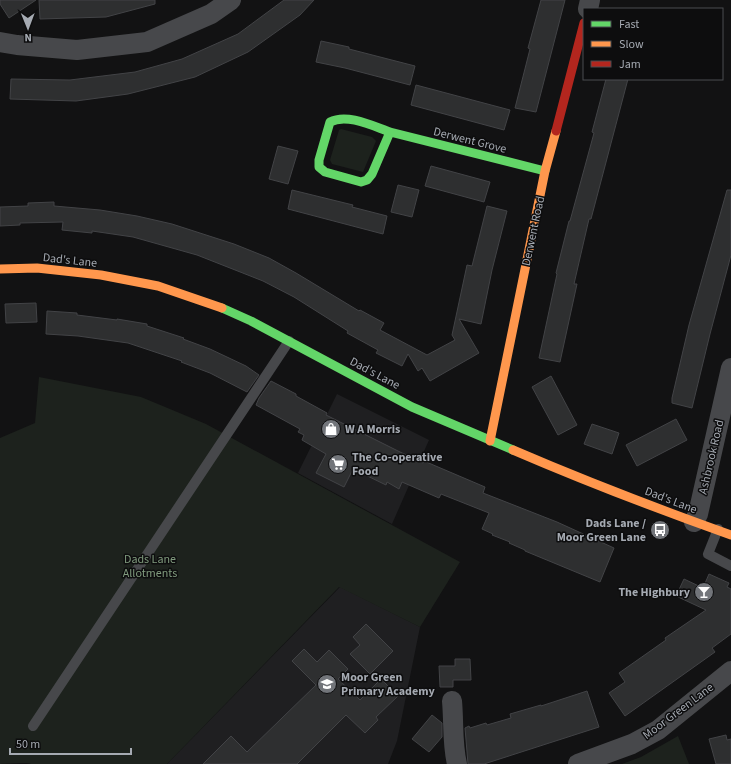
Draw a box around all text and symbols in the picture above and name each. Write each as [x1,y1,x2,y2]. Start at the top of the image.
north arrow [8,8,48,48]
legend [583,8,723,80]
text: Fast [619,16,639,33]
text: N [24,30,32,45]
text: Slow [619,36,644,53]
text: Jam [619,56,641,73]
street label: Derwent Grove [432,123,508,158]
street label: Derwent Road [518,195,549,268]
street label: Dad's Lane [42,249,98,272]
street label: Dad's Lane [347,353,403,394]
shop icon: W A Morris [320,418,342,440]
street label: Ashbrook Road [695,418,728,496]
place label: W A Morris [345,421,400,438]
place label: The Co-operative Food [352,449,442,480]
supermarket icon: The Co-operative Food [327,453,349,475]
street label: Dad's Lane [642,483,699,518]
place label: Dads Lane / Moor Green Lane [557,515,646,546]
bus stop icon: Dads Lane / Moor Green Lane [649,519,671,541]
park label: Dads Lane Allotments [123,551,177,582]
bar icon: The Highbury [693,581,715,603]
place label: The Highbury [618,584,691,601]
place label: Moor Green Primary Academy [341,669,435,700]
school or university icon: Moor Green Primary Academy [316,673,338,695]
street label: Moor Green Lane [639,679,717,744]
scale bar [10,730,131,756]
text: 50 m [16,736,40,753]

